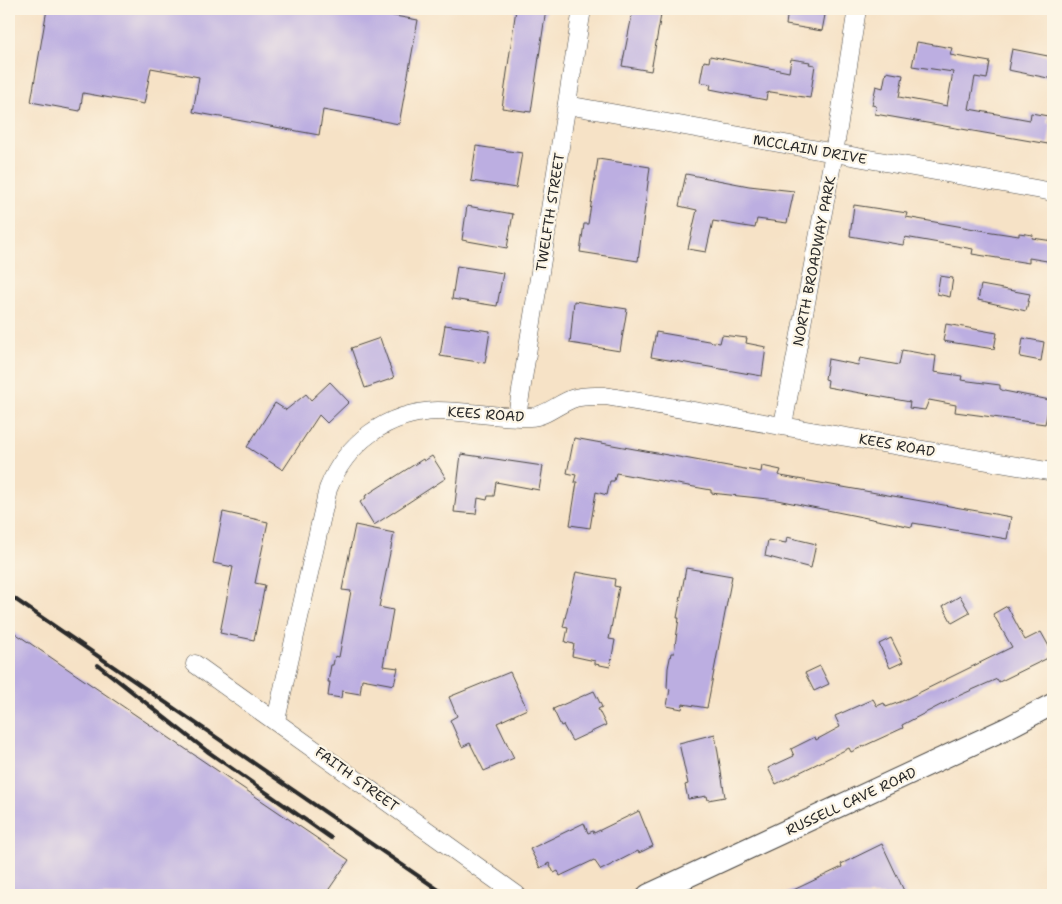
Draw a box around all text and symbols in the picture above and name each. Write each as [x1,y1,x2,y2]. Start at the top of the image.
street label: MCCLAIN DRIVE [752,130,869,168]
street label: TWELFTH STREET [532,151,568,273]
street label: NORTH BROADWAY PARK [789,174,839,348]
street label: KEES ROAD [447,402,525,426]
street label: KEES ROAD [858,429,936,461]
street label: FAITH STREET [312,743,403,816]
street label: RUSSELL CAVE ROAD [783,763,919,839]

